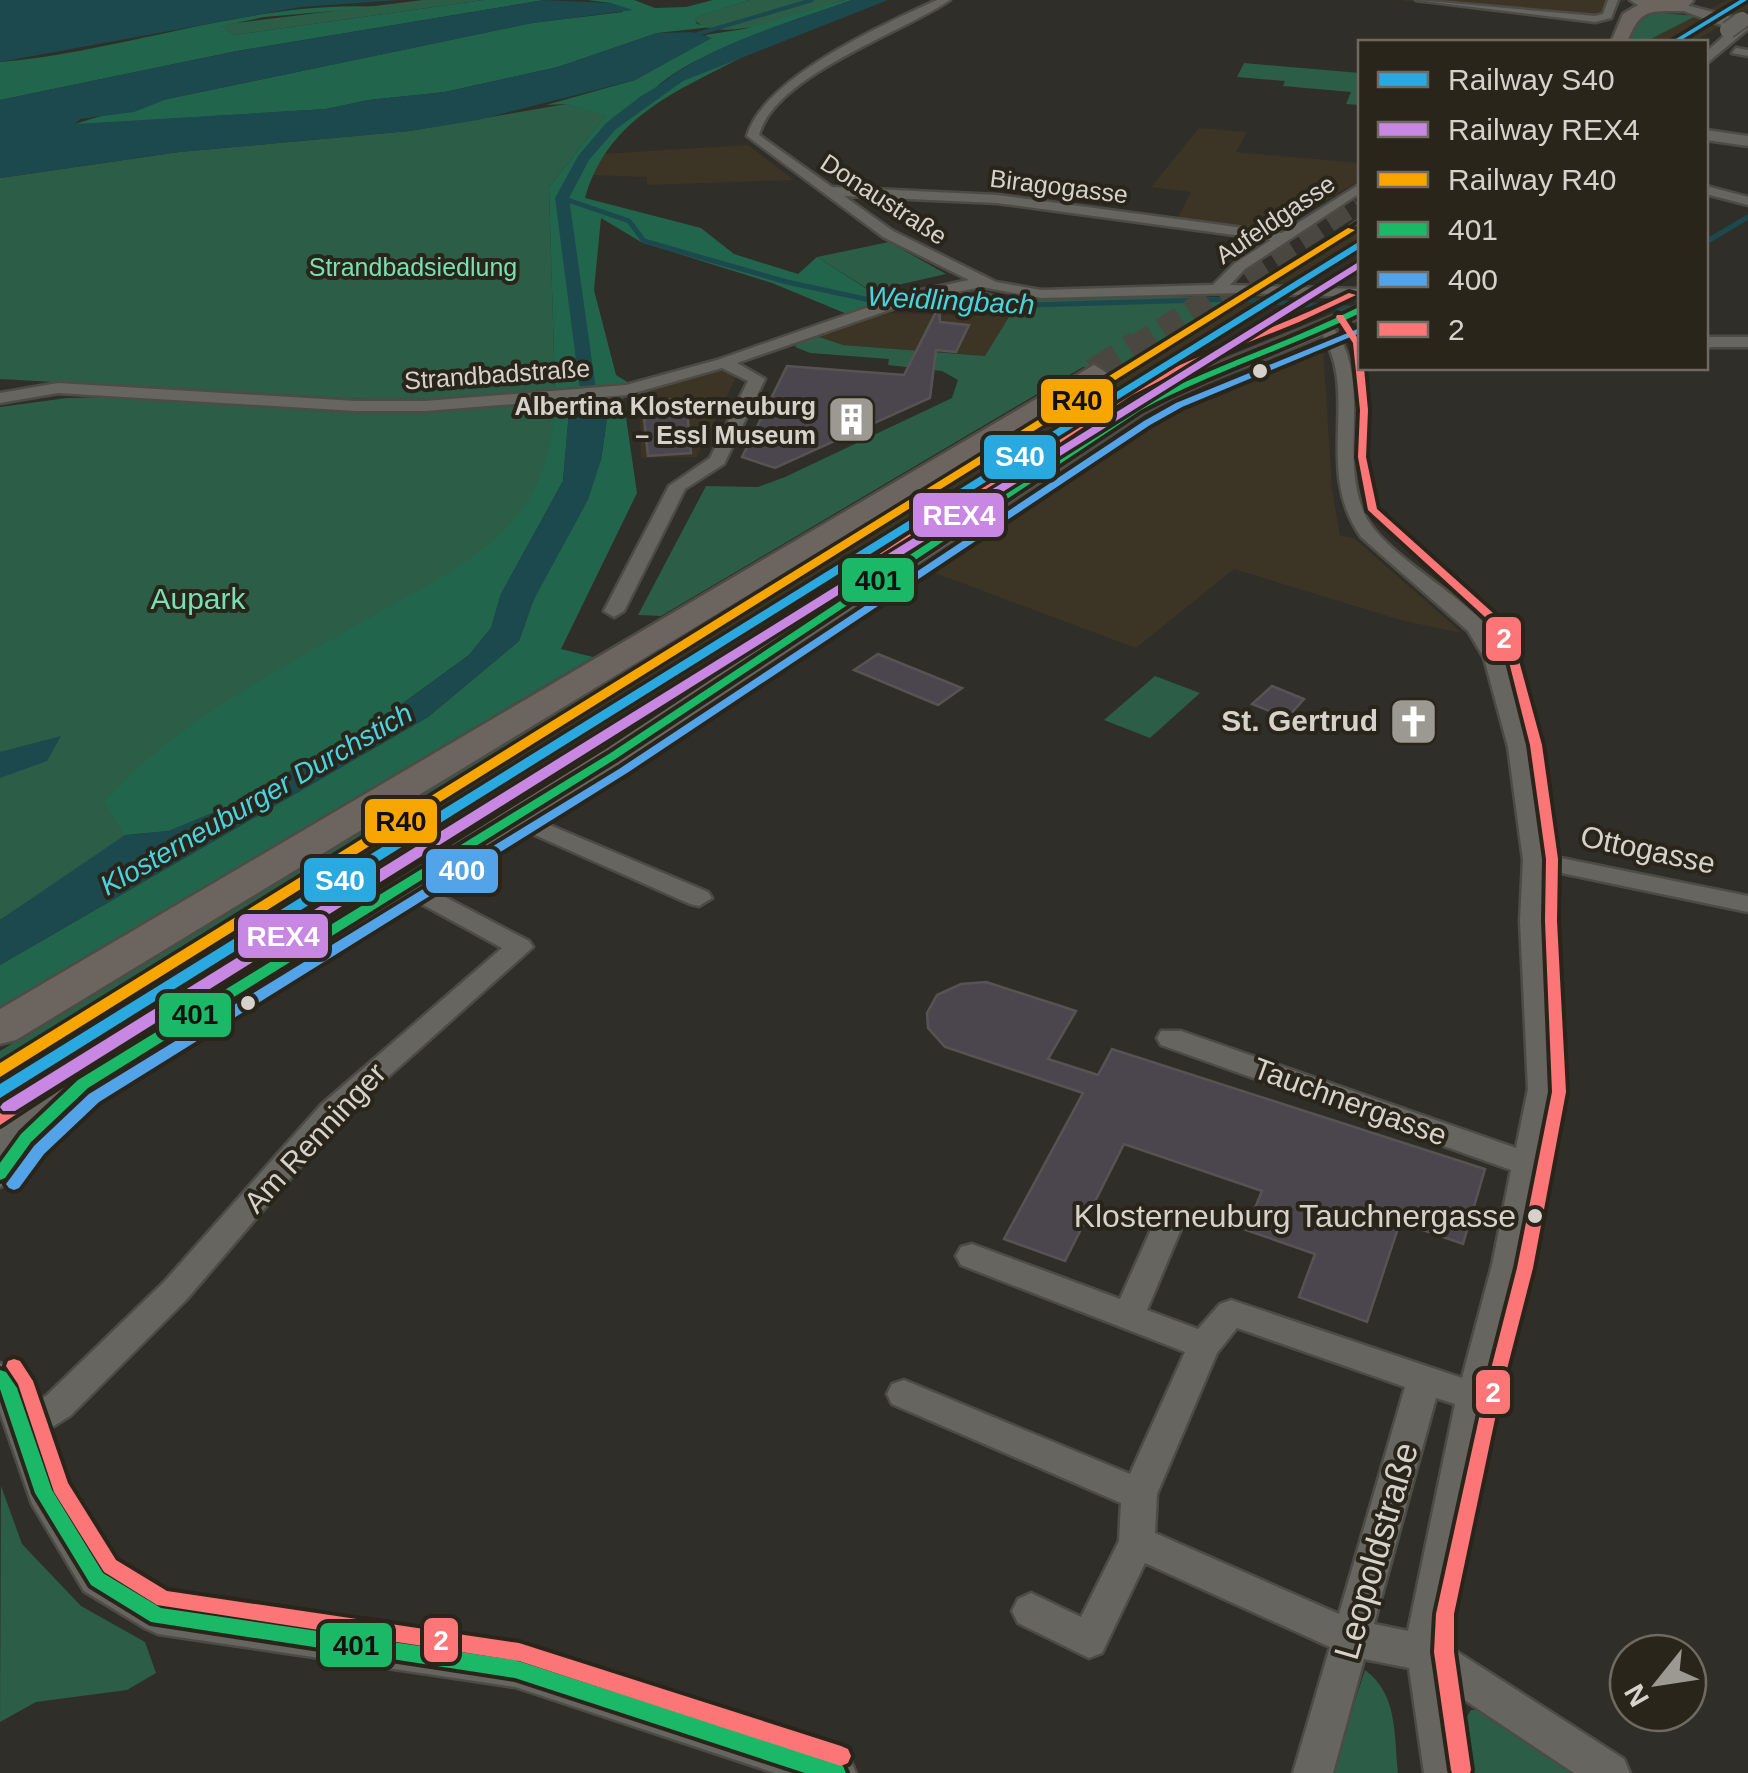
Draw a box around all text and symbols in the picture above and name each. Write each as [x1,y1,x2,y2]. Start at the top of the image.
legend [1358,40,1708,370]
text: Railway S40 [1448,63,1615,96]
text: Railway REX4 [1448,113,1640,146]
street label: Donaustraße [816,148,952,250]
text: Railway R40 [1448,163,1616,196]
street label: Biragogasse [988,164,1130,208]
street label: Aufeldgasse [1210,169,1340,269]
text: 401 [1448,213,1498,246]
park label: Strandbadsiedlung [309,253,517,281]
text: 400 [1448,263,1498,296]
water label: Weidlingbach [866,281,1035,320]
text: 2 [1448,313,1465,346]
street label: Strandbadstraße [403,354,591,394]
unlabelled marker [1250,361,1270,381]
line badge: R40 [1039,377,1115,425]
text: R40 [1051,385,1103,416]
place label: Albertina Klosterneuburg – Essl Museum [515,392,816,449]
building icon: Albertina Klosterneuburg – Essl Museum [825,394,877,446]
line badge: S40 [982,433,1058,481]
text: S40 [995,441,1045,472]
line badge: REX4 [911,491,1006,539]
text: REX4 [922,500,996,531]
line badge: 401 [840,556,916,604]
text: 401 [855,565,901,596]
park label: Aupark [150,582,247,615]
line badge: 2 [1484,615,1523,663]
text: 2 [1496,623,1512,654]
church icon: St. Gertrud [1387,695,1439,747]
water label: Klosterneuburger Durchstich [95,697,418,902]
place label: St. Gertrud [1221,704,1378,737]
line badge: R40 [363,797,439,845]
text: R40 [375,806,427,837]
street label: Ottogasse [1578,819,1718,880]
line badge: 400 [424,847,500,895]
text: 400 [439,855,485,886]
line badge: S40 [302,856,378,904]
text: S40 [315,865,365,896]
line badge: REX4 [236,912,330,960]
text: REX4 [246,921,320,952]
line badge: 401 [157,991,233,1039]
unlabelled marker [238,993,258,1013]
text: 401 [172,999,218,1030]
street label: Tauchnergasse [1249,1051,1451,1152]
street label: Am Renninger [237,1056,392,1219]
place label: Klosterneuburg Tauchnergasse [1074,1198,1516,1234]
marker: Klosterneuburg Tauchnergasse [1525,1206,1545,1226]
line badge: 2 [1474,1368,1512,1416]
text: 2 [1485,1377,1501,1408]
street label: Leopoldstraße [1326,1438,1425,1664]
line badge: 2 [422,1616,460,1664]
line badge: 401 [318,1621,394,1669]
text: 2 [433,1625,449,1656]
text: 401 [333,1630,379,1661]
north arrow [1608,1633,1708,1733]
text: N [1618,1679,1655,1712]

